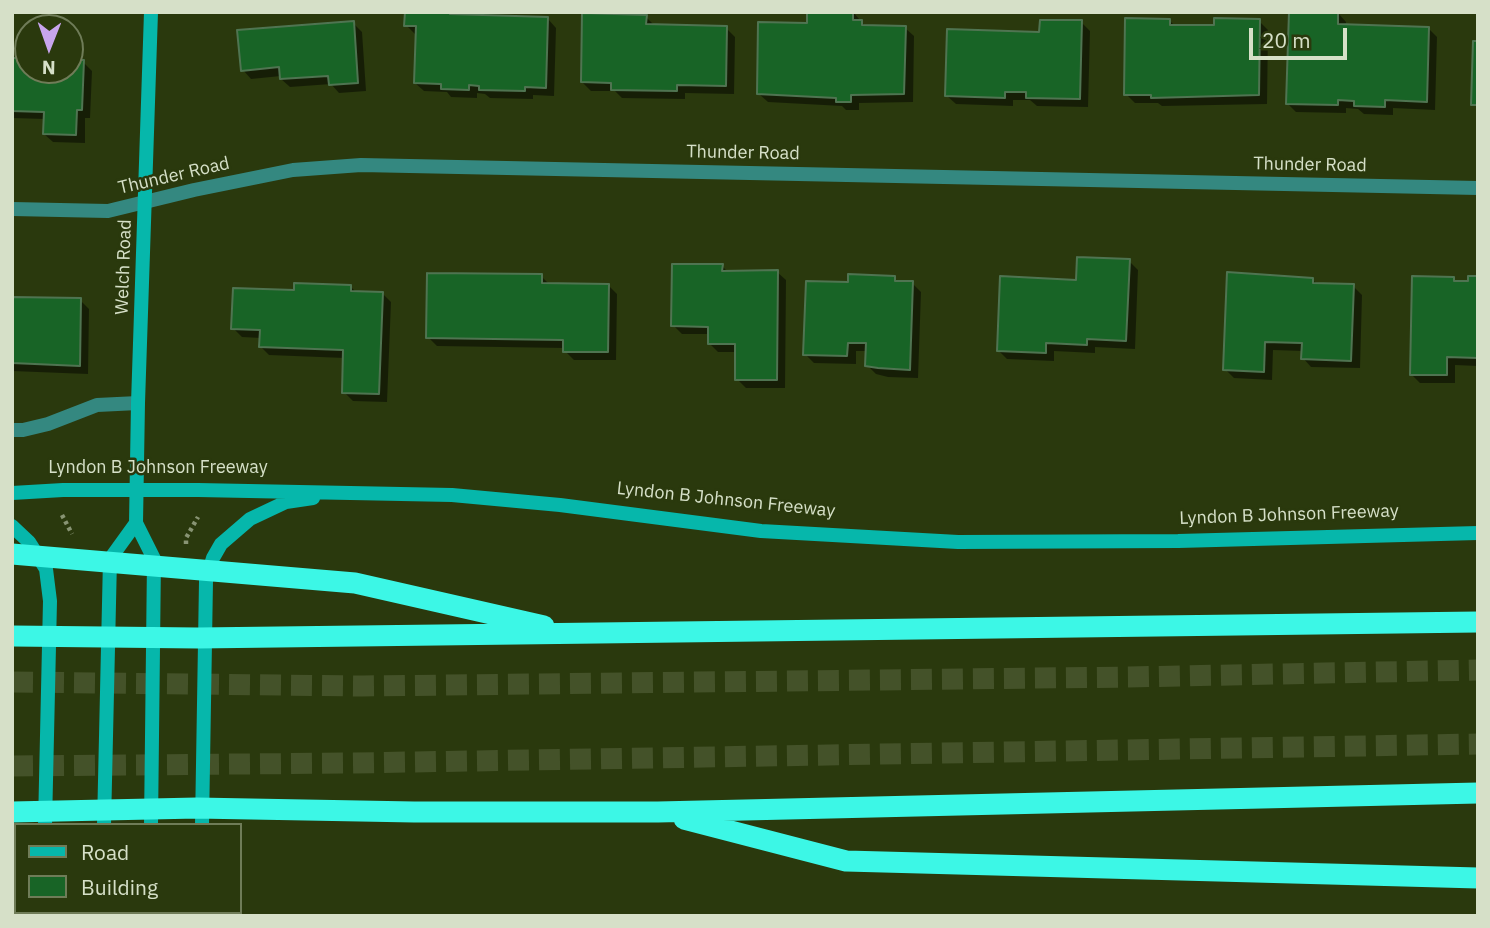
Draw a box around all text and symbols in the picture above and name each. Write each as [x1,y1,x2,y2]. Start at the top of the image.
north arrow [14,14,84,84]
scale bar [1252,14,1350,58]
text: 20 m [1262,26,1311,54]
text: N [42,56,56,80]
street label: Thunder Road [686,141,800,165]
street label: Thunder Road [116,153,232,199]
street label: Thunder Road [1253,153,1367,177]
street label: Welch Road [112,219,136,315]
street label: Lyndon B Johnson Freeway [48,457,268,479]
street label: Lyndon B Johnson Freeway [616,478,836,522]
street label: Lyndon B Johnson Freeway [1179,500,1399,530]
legend [14,823,242,914]
text: Road [81,838,129,866]
text: Building [81,873,158,901]

